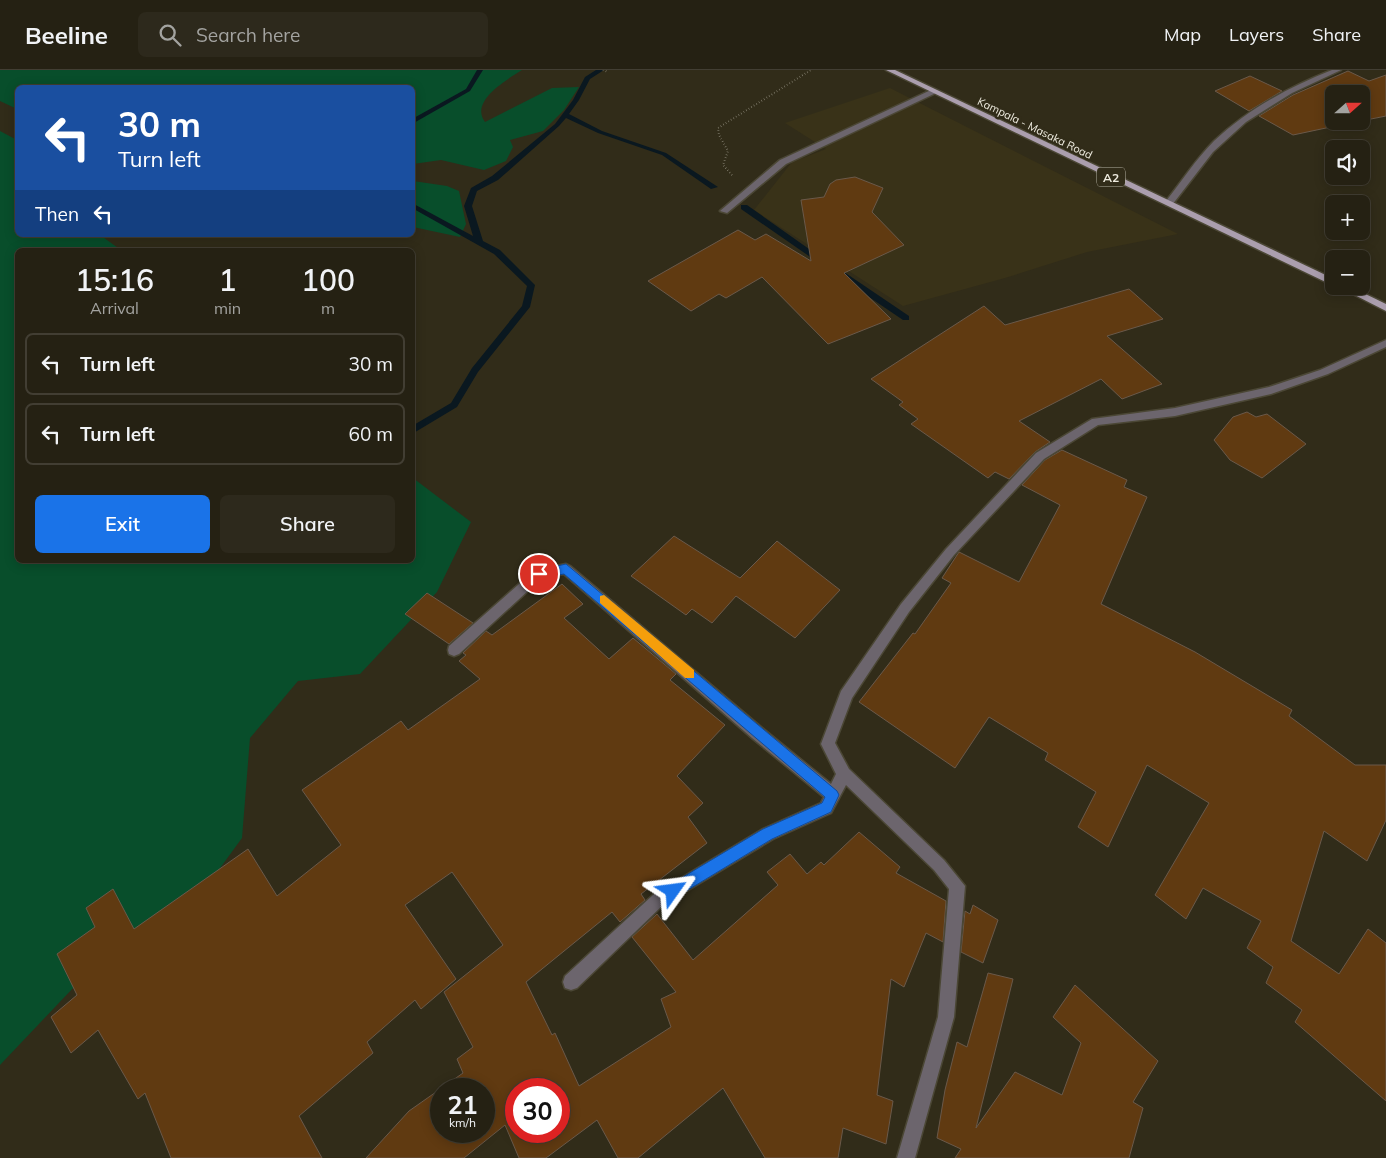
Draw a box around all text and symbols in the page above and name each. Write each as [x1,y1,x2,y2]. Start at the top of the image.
search box [138,12,488,57]
text: Beeline [25,20,108,50]
icon: search [156,21,184,49]
text: Search here [196,23,300,47]
text: Map [1164,23,1201,46]
text: Layers [1229,23,1284,46]
text: Share [1312,23,1361,46]
north arrow [1325,85,1370,130]
map controls [1325,85,1370,295]
street label: Kampala - Masaka Road [975,94,1095,162]
text: 30 m [118,102,201,146]
icon: left [35,105,100,170]
button: sound [1325,140,1370,185]
text: Turn left [118,145,201,173]
road number: A2 [1097,168,1125,186]
button: + [1325,195,1370,240]
icon: left [89,200,117,228]
text: Then [35,202,79,226]
button: − [1325,250,1370,295]
text: 15:16 [75,261,154,299]
text: 1 [219,261,237,299]
text: 100 [301,261,355,299]
text: Arrival [90,298,139,318]
text: min [214,298,241,318]
text: m [321,298,335,318]
icon: left [37,350,65,378]
text: Turn left [80,352,155,376]
text: 30 m [349,352,393,376]
icon: left [37,420,65,448]
text: Turn left [80,422,155,446]
text: 60 m [349,422,393,446]
button: Exit [35,495,210,553]
button: Share [220,495,395,553]
pin [518,553,560,595]
icon: arrive [525,560,553,588]
position arrow [646,864,698,916]
speed limit sign: 30 [505,1078,570,1143]
text: 21 [447,1089,478,1120]
text: km/h [449,1115,476,1130]

